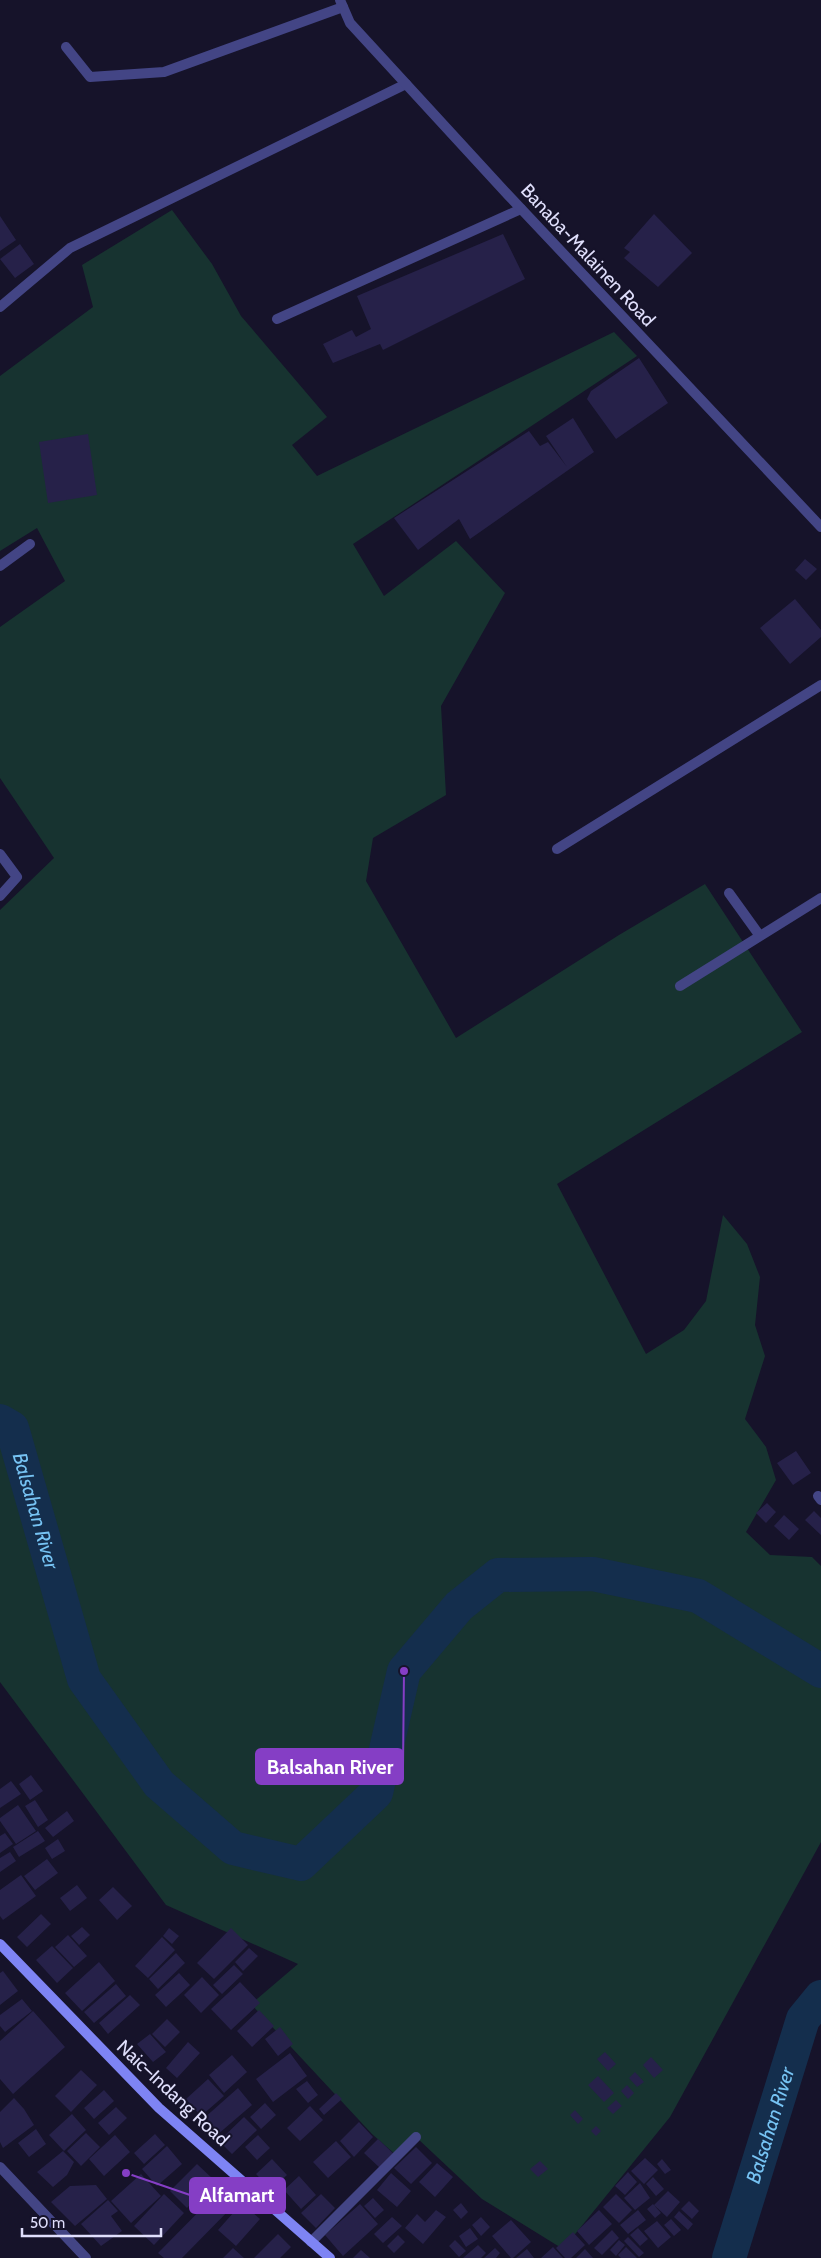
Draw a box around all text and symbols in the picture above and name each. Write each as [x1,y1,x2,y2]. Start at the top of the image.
street label: Banaba-Malainen Road [516,179,660,331]
water label: Balsahan River [8,1450,64,1573]
callout: Balsahan River [256,1749,403,1784]
text: Balsahan River [267,1755,394,1779]
street label: Naic–Indang Road [112,2035,234,2151]
water label: Balsahan River [741,2063,800,2186]
callout: Alfamart [190,2178,285,2213]
text: Alfamart [200,2183,275,2207]
scale bar [22,2206,161,2238]
text: 50 m [30,2214,65,2232]

